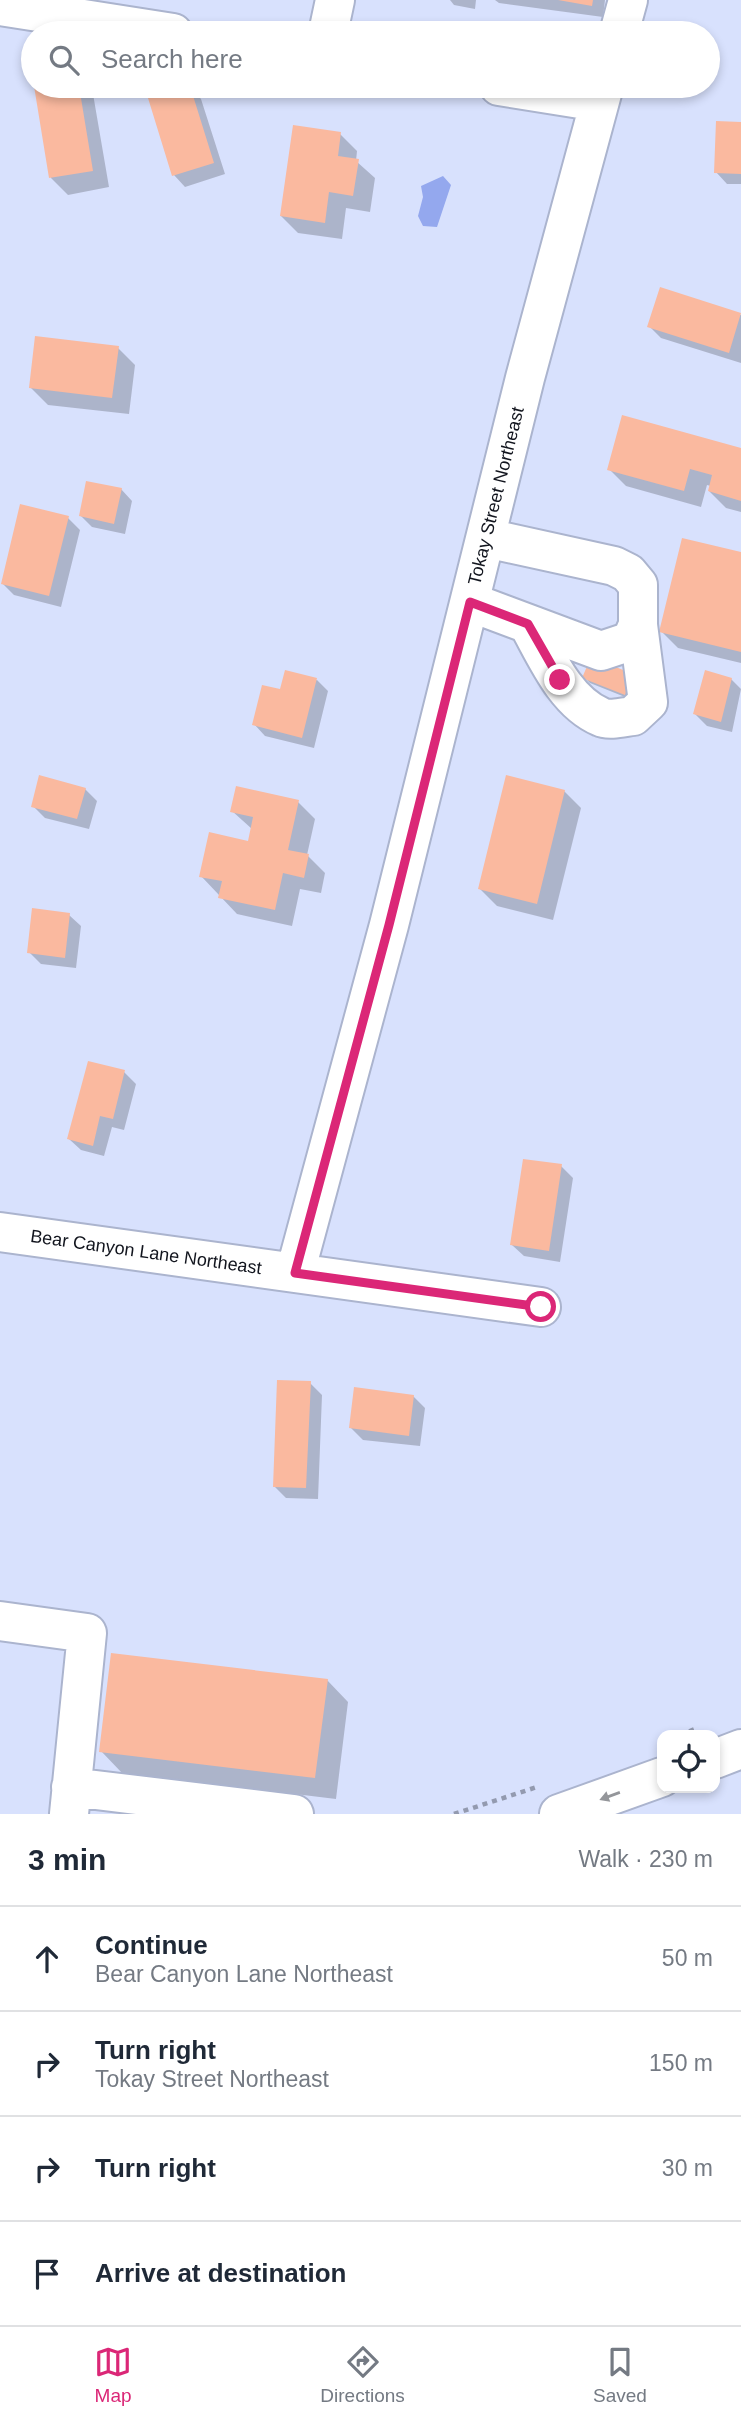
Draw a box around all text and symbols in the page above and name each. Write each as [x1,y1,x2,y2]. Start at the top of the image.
search box [21,21,720,98]
icon: search [45,41,83,79]
text: Search here [101,44,243,74]
street label: Tokay Street Northeast [464,405,528,587]
route end [544,664,575,695]
street label: Bear Canyon Lane Northeast [29,1226,263,1278]
route start [525,1291,556,1322]
map controls [657,1730,720,1793]
button: locate [657,1730,720,1793]
one-way arrow [600,1790,621,1801]
text: 3 min [28,1843,106,1876]
text: Walk · 230 m [578,1846,713,1872]
text: Continue [95,1930,208,1960]
icon: ahead [28,1940,66,1978]
text: 50 m [662,1945,713,1971]
text: Bear Canyon Lane Northeast [95,1961,393,1987]
text: Turn right [95,2035,216,2065]
icon: right [28,2045,66,2083]
text: 150 m [649,2050,713,2076]
text: Tokay Street Northeast [95,2066,329,2092]
icon: right [28,2150,66,2188]
text: Turn right [95,2153,216,2183]
text: 30 m [662,2155,713,2181]
icon: arrive [28,2255,66,2293]
text: Arrive at destination [95,2258,346,2288]
tab: Map [94,2343,132,2407]
tab: Directions [320,2343,405,2407]
tab: Saved [593,2343,647,2407]

